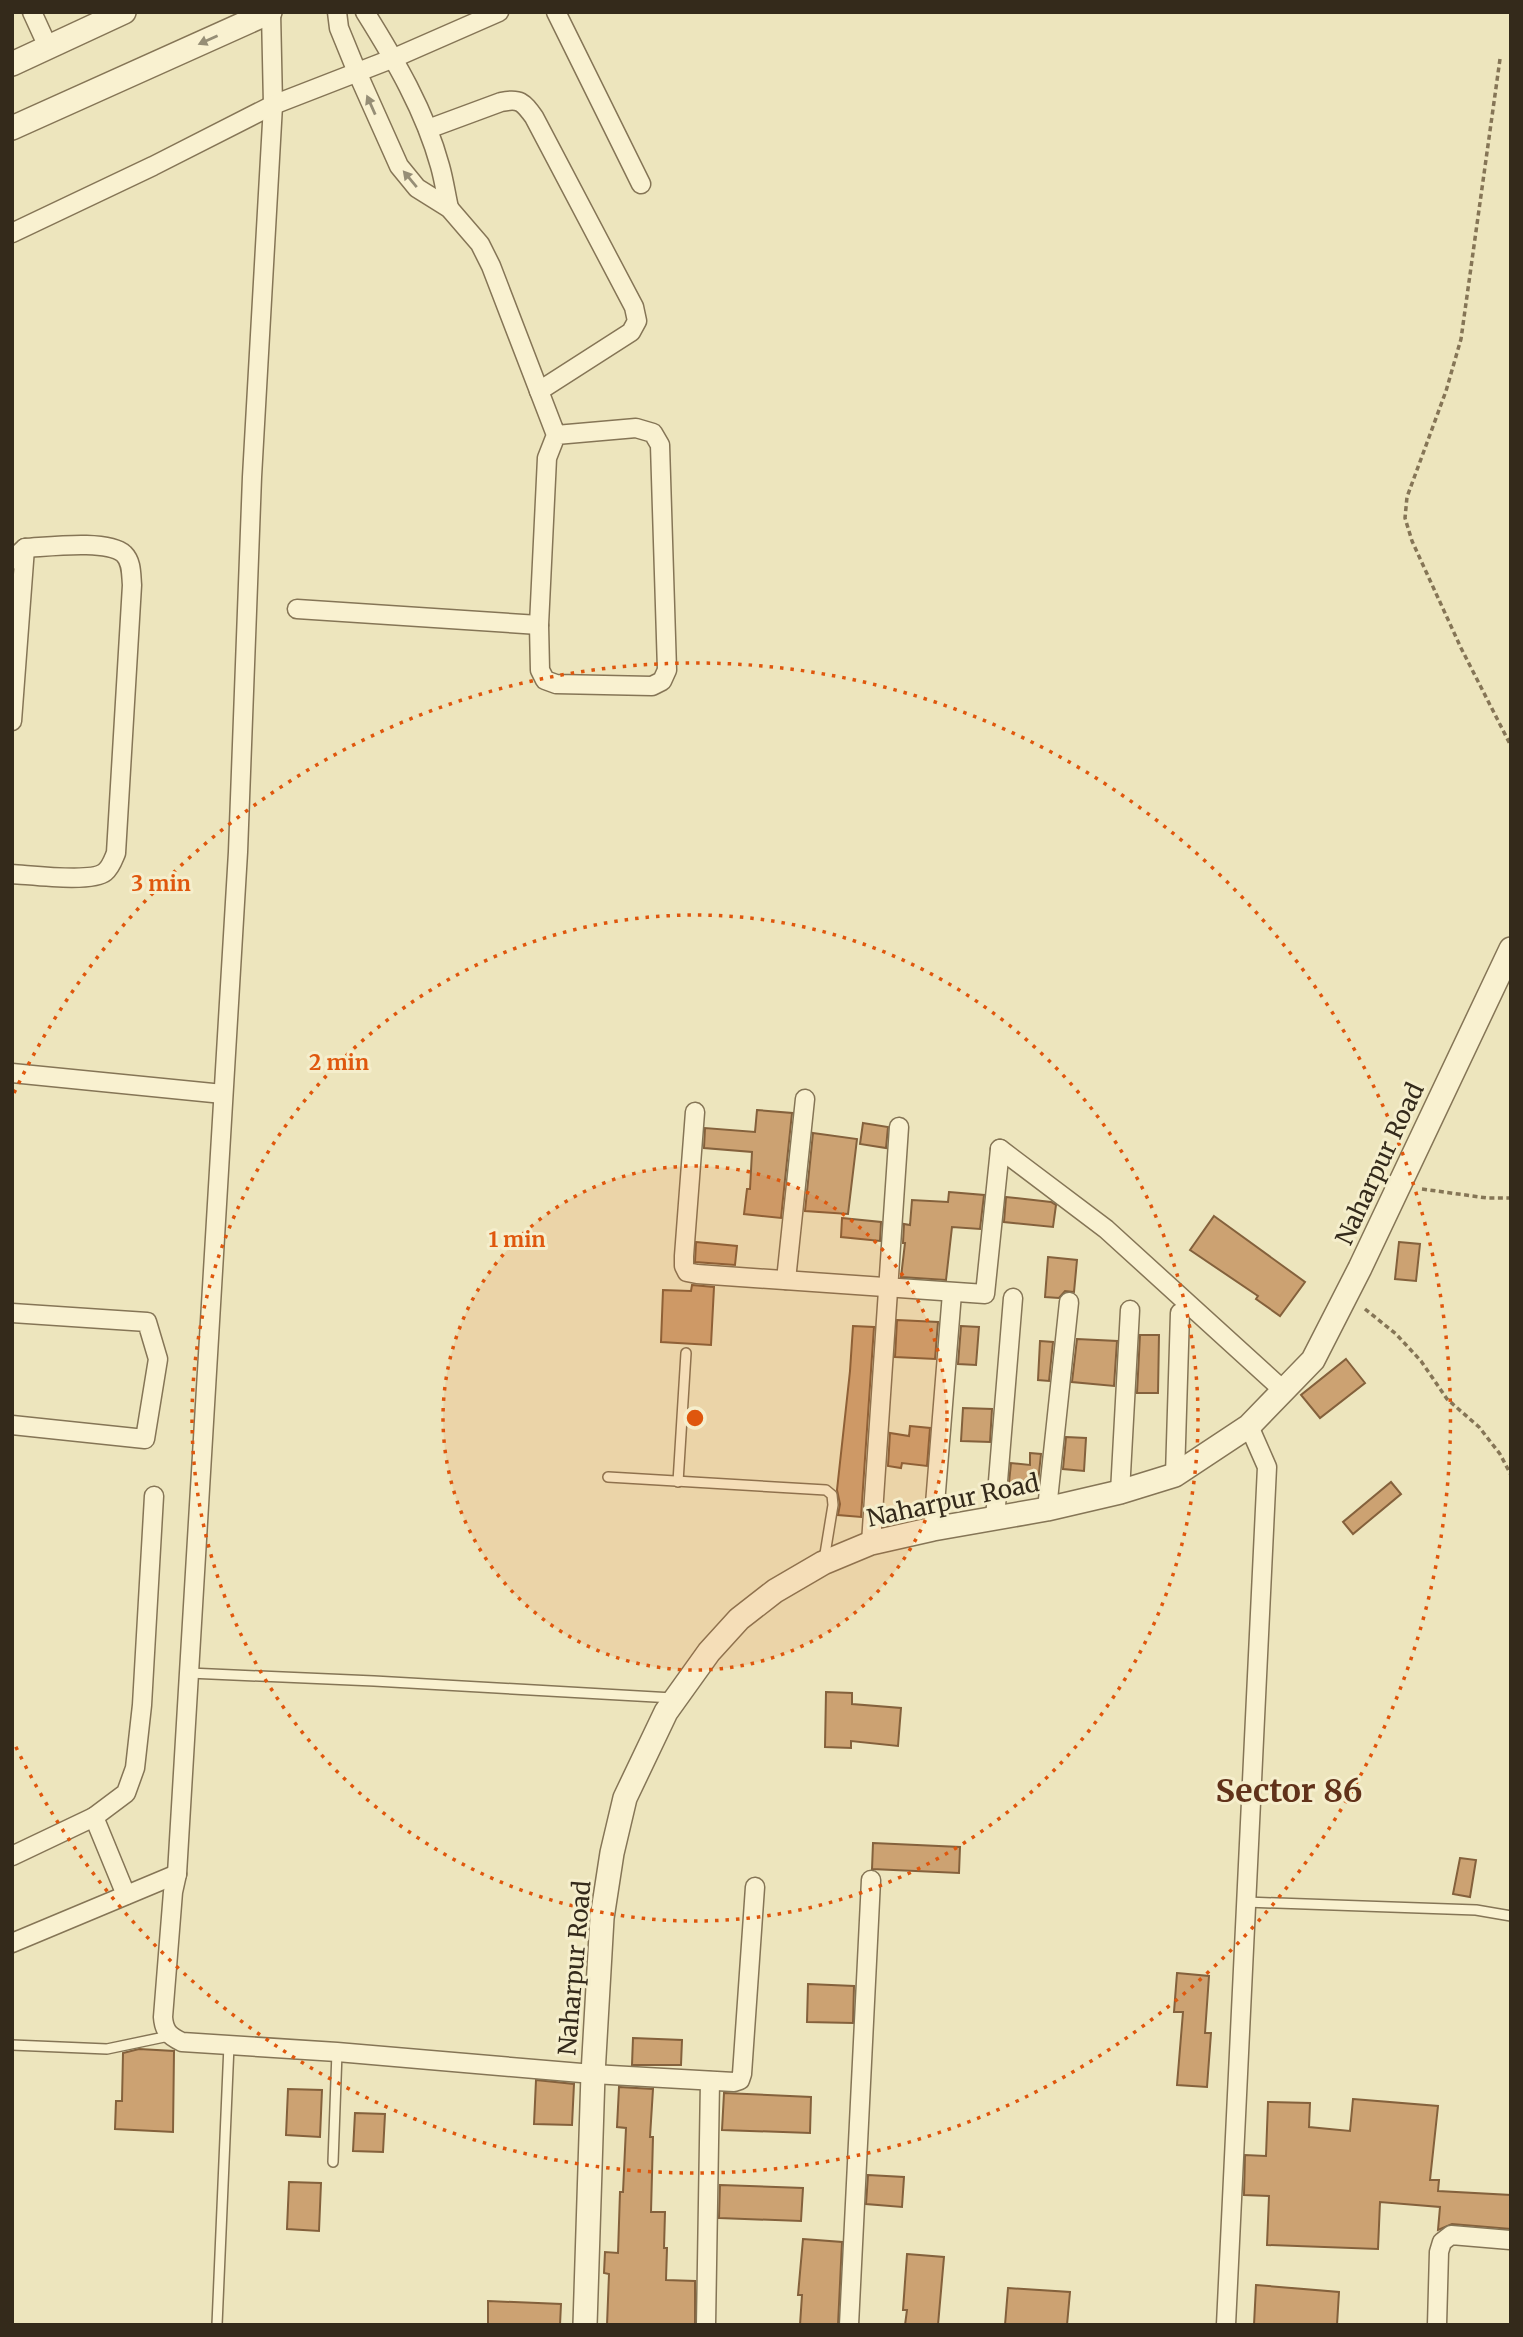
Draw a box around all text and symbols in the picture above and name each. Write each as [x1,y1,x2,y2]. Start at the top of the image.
one-way arrow [198,34,218,46]
one-way arrow [366,95,377,115]
one-way arrow [403,171,418,188]
text: 3 min [131,870,191,897]
text: 2 min [309,1049,369,1076]
street label: Naharpur Road [1328,1078,1431,1250]
text: 1 min [488,1226,546,1253]
centre of rings [683,1406,707,1430]
street label: Naharpur Road [864,1467,1042,1534]
district label: Sector 86 [1216,1771,1362,1811]
street label: Naharpur Road [551,1879,598,2057]

